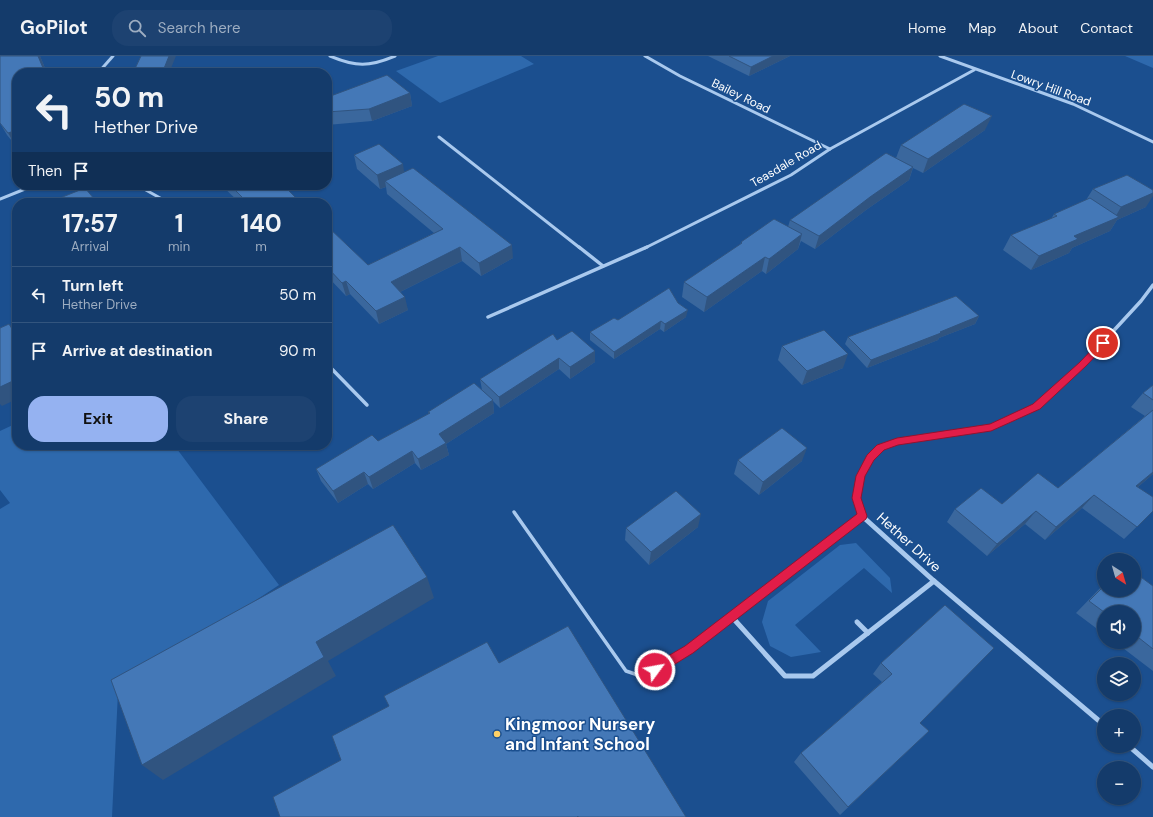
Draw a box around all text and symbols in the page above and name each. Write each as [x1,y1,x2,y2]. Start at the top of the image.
search box [112,10,392,46]
text: GoPilot [20,15,88,40]
icon: search [126,17,148,39]
text: Search here [158,18,241,38]
text: Home [908,19,946,37]
text: Map [968,19,996,37]
text: About [1018,19,1058,37]
text: Contact [1080,19,1133,37]
street label: Lowry Hill Road [1009,66,1093,110]
street label: Bailey Road [709,75,773,117]
text: 50 m [94,79,164,116]
icon: left [28,84,80,136]
text: Hether Drive [94,115,198,139]
street label: Teasdale Road [747,137,825,191]
icon: arrive [70,160,92,182]
text: Then [28,161,62,181]
text: 17:57 [62,208,118,239]
text: 1 [175,208,183,239]
text: 140 [240,208,282,239]
text: Arrival [71,238,109,255]
text: min [168,238,190,255]
text: m [255,238,267,255]
text: Turn left [62,276,123,296]
icon: left [28,284,50,306]
text: 50 m [279,285,316,305]
text: Hether Drive [62,296,137,313]
pin [1086,326,1120,360]
icon: arrive [1092,332,1114,354]
icon: arrive [28,340,50,362]
text: Arrive at destination [62,341,213,361]
text: 90 m [279,341,316,361]
button: Exit [28,396,168,442]
button: Share [176,396,316,442]
street label: Hether Drive [873,508,945,576]
north arrow [1097,553,1141,597]
map controls [1097,553,1141,805]
button: sound [1097,605,1141,649]
position arrow [634,649,676,691]
button: layers [1097,657,1141,701]
button: + [1097,709,1141,753]
place label: Kingmoor Nursery and Infant School [505,713,655,755]
marker: Kingmoor Nursery and Infant School [492,729,502,739]
button: − [1097,761,1141,805]

